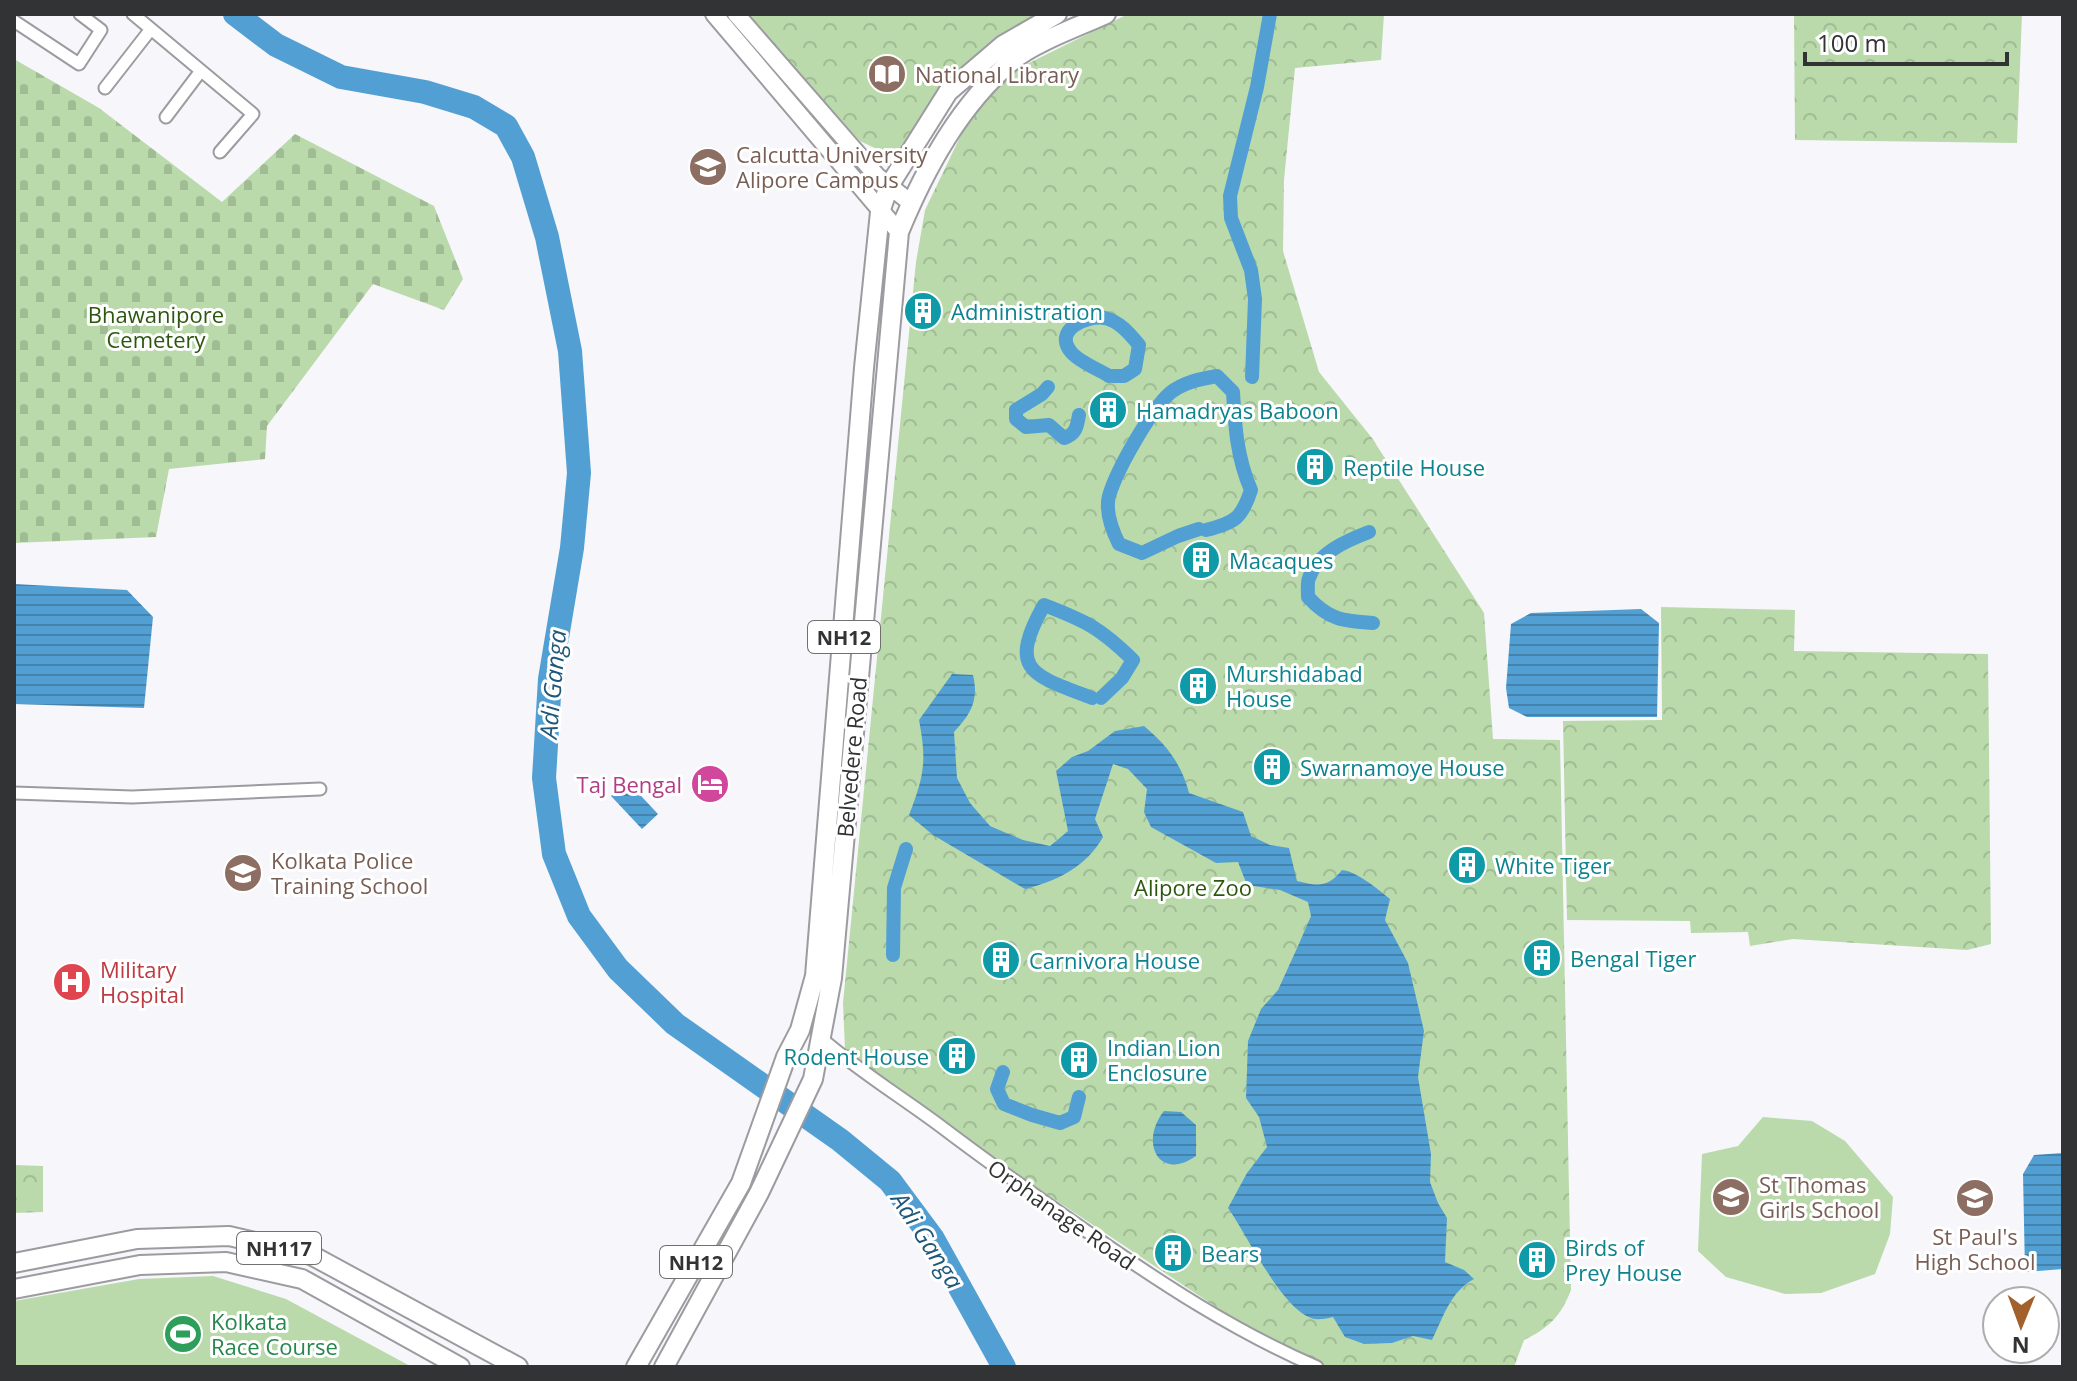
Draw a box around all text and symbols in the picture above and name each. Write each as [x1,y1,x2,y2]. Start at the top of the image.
scale bar [1805,16,2007,66]
text: 100 m [1817,26,1887,59]
library icon: National Library [866,53,908,95]
place label: National Library [915,59,1080,89]
place label: Calcutta University Alipore Campus [736,139,929,194]
school or university icon: Calcutta University Alipore Campus [687,146,729,188]
building icon: Administration [902,290,944,332]
place label: Administration [951,296,1103,326]
park label: Bhawanipore Cemetery [88,299,224,354]
building icon: Hamadryas Baboon [1087,389,1129,431]
place label: Hamadryas Baboon [1136,395,1339,425]
building icon: Reptile House [1294,446,1336,488]
place label: Reptile House [1343,452,1485,482]
building icon: Macaques [1180,539,1222,581]
place label: Macaques [1229,545,1334,575]
road number: NH12 [808,621,880,653]
water label: Adi Ganga [531,628,573,742]
place label: Murshidabad House [1226,658,1363,713]
building icon: Murshidabad House [1177,665,1219,707]
street label: Belvedere Road [829,676,873,838]
building icon: Swarnamoye House [1251,746,1293,788]
place label: Swarnamoye House [1300,752,1505,782]
hotel icon: Taj Bengal [689,763,731,805]
place label: Taj Bengal [577,769,682,799]
building icon: White Tiger [1446,844,1488,886]
place label: Kolkata Police Training School [271,845,428,900]
place label: White Tiger [1495,850,1611,880]
school or university icon: Kolkata Police Training School [222,852,264,894]
park label: Alipore Zoo [1134,872,1252,902]
building icon: Bengal Tiger [1521,937,1563,979]
building icon: Carnivora House [980,939,1022,981]
place label: Bengal Tiger [1570,943,1696,973]
place label: Carnivora House [1029,945,1200,975]
place label: Military Hospital [100,954,185,1009]
hospital icon: Military Hospital [51,961,93,1003]
place label: Indian Lion Enclosure [1107,1032,1221,1087]
building icon: Rodent House [936,1035,978,1077]
building icon: Indian Lion Enclosure [1058,1039,1100,1081]
place label: Rodent House [784,1041,929,1071]
street label: Orphanage Road [982,1152,1142,1276]
place label: St Thomas Girls School [1759,1169,1879,1224]
school or university icon: St Thomas Girls School [1710,1176,1752,1218]
school or university icon: St Paul's High School [1954,1177,1996,1219]
water label: Adi Ganga [883,1183,972,1295]
place label: St Paul's High School [1914,1221,2036,1276]
road number: NH117 [237,1232,321,1264]
building icon: Bears [1152,1232,1194,1274]
place label: Birds of Prey House [1565,1232,1682,1287]
place label: Bears [1201,1238,1259,1268]
building icon: Birds of Prey House [1516,1239,1558,1281]
road number: NH12 [660,1246,732,1278]
north arrow [1981,1285,2061,1365]
place label: Kolkata Race Course [211,1306,338,1361]
sports icon: Kolkata Race Course [162,1313,204,1355]
text: N [2011,1331,2030,1361]

